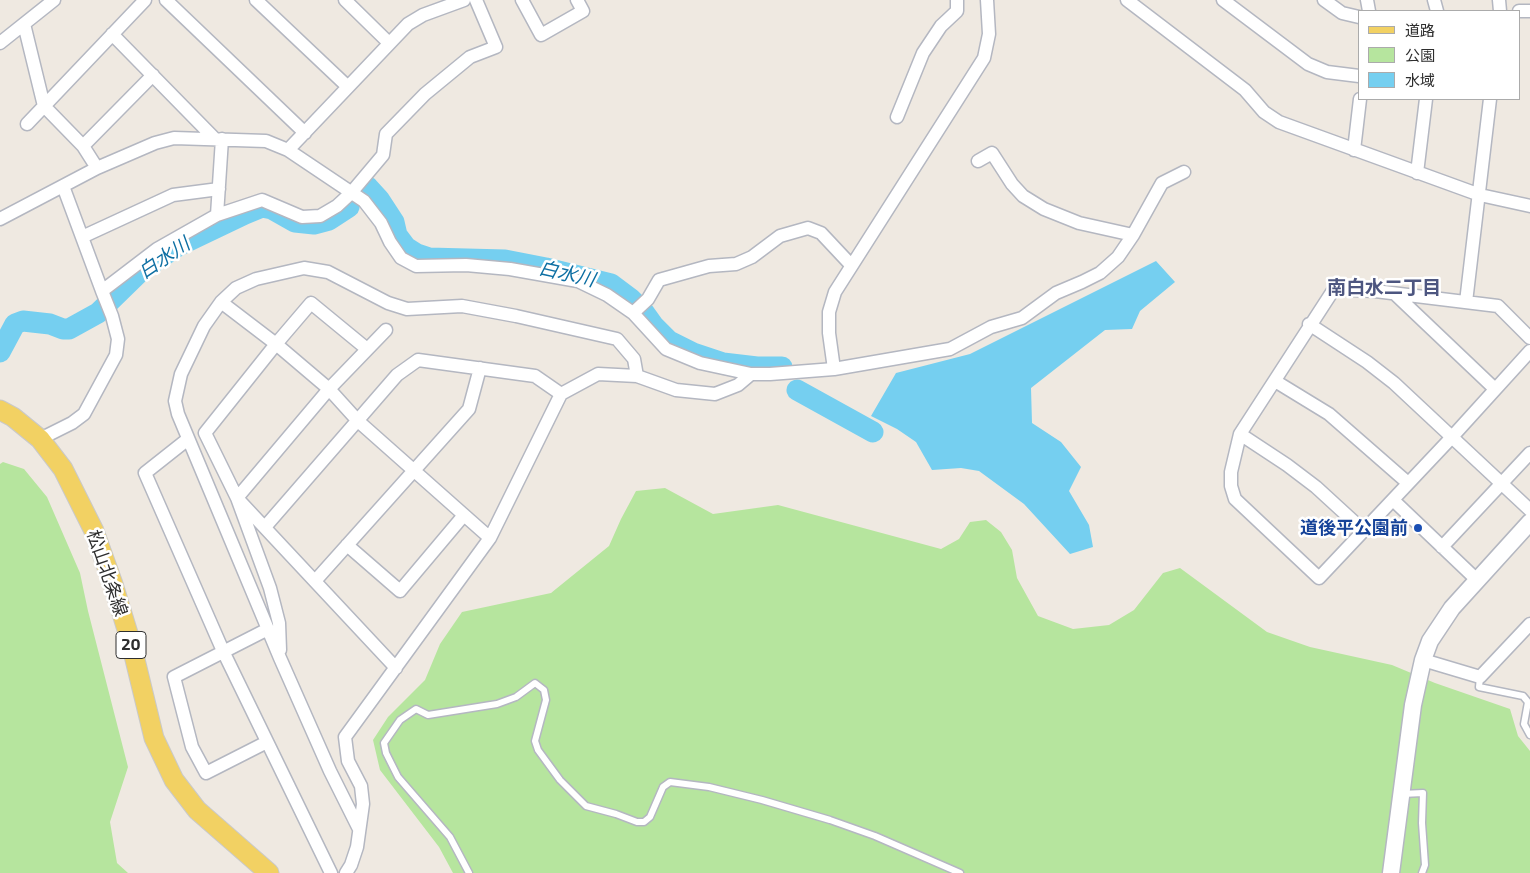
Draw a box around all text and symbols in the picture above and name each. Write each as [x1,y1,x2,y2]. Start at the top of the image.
legend [1358,10,1520,100]
text: 道路 [1405,21,1435,39]
text: 公園 [1405,46,1435,64]
text: 水域 [1405,71,1435,89]
water label: 白水川 [134,233,194,283]
water label: 白水川 [537,256,597,292]
district label: 南白水二丁目 [1327,277,1441,299]
place label: 道後平公園前 [1300,517,1408,539]
marker: 道後平公園前 [1412,522,1424,534]
street label: 松山北条線 [82,527,132,619]
road number: 20 [116,632,146,658]

